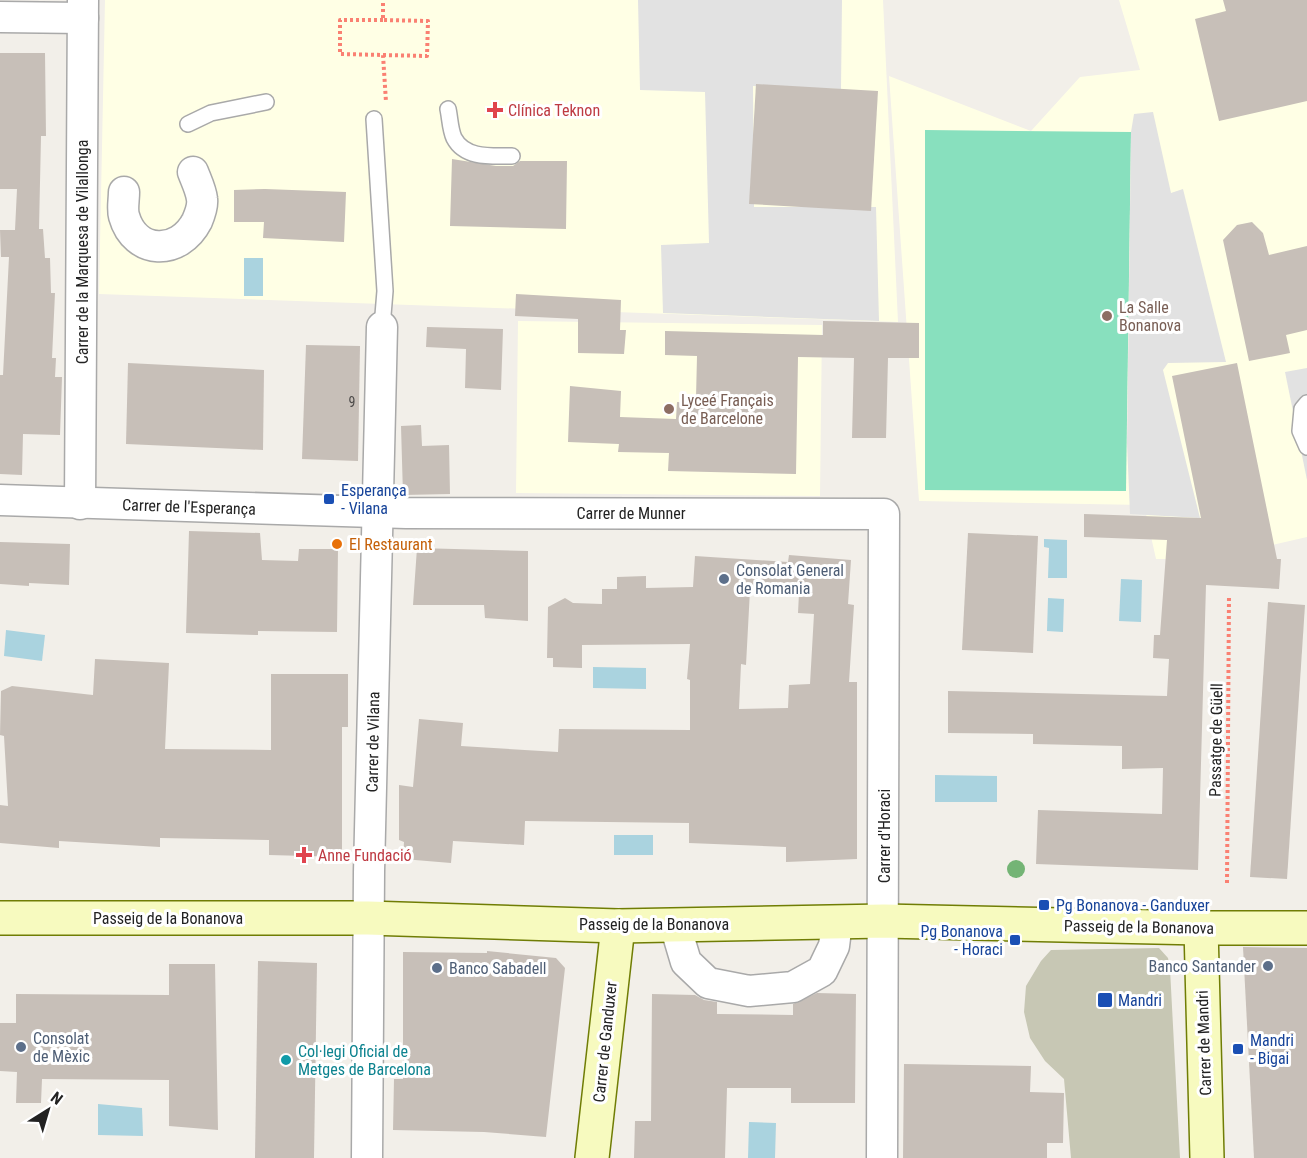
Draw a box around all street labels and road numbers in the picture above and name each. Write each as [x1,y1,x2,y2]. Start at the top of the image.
street label: Carrer de la Marquesa de Vilallonga [73,140,92,364]
street label: Carrer de l'Esperança [122,495,256,519]
street label: Carrer de Munner [576,504,686,523]
street label: Passatge de Güell [1206,683,1226,797]
street label: Carrer de Vilana [363,691,383,793]
street label: Carrer d'Horaci [875,789,894,883]
street label: Passeig de la Bonanova [93,909,243,928]
street label: Passeig de la Bonanova [579,915,729,934]
street label: Passeig de la Bonanova [1064,916,1214,938]
street label: Carrer de Ganduxer [589,981,621,1103]
street label: Carrer de Mandri [1193,990,1215,1096]

